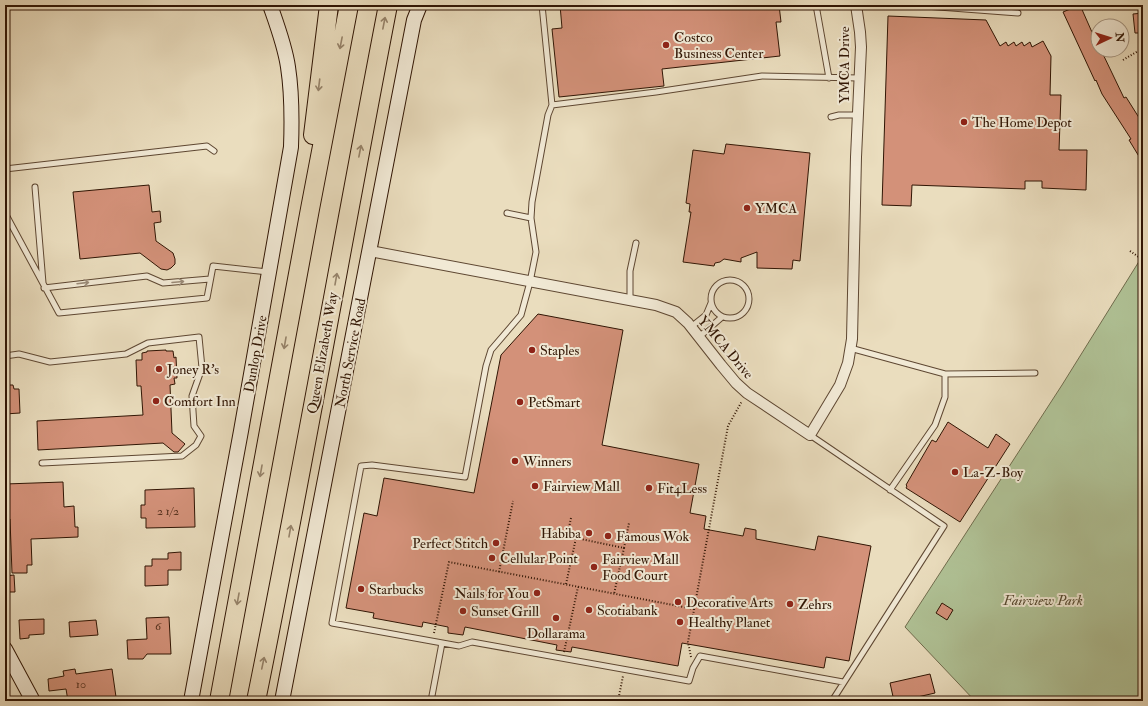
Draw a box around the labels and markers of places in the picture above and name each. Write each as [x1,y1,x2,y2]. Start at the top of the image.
place label: Costco Business Center [674,29,764,62]
marker: Costco Business Center [661,40,671,50]
place label: The Home Depot [972,114,1072,132]
marker: The Home Depot [959,117,969,127]
place label: YMCA [755,200,797,217]
marker: YMCA [742,203,752,213]
place label: Staples [540,342,579,360]
marker: Staples [527,345,537,355]
place label: Joney R's [166,361,219,379]
marker: Joney R's [154,364,164,374]
place label: Comfort Inn [164,393,236,410]
place label: PetSmart [528,394,581,411]
marker: Comfort Inn [151,396,161,406]
marker: PetSmart [515,397,525,407]
place label: Winners [522,453,571,470]
marker: Winners [510,456,520,466]
place label: La-Z-Boy [963,464,1024,482]
marker: La-Z-Boy [950,467,960,477]
place label: Fairview Mall [543,478,620,495]
place label: Fit4Less [657,480,707,497]
marker: Fairview Mall [530,481,540,491]
marker: Fit4Less [644,483,654,493]
place label: Habiba [541,525,581,542]
marker: Habiba [584,528,594,538]
place label: Famous Wok [616,528,689,545]
marker: Famous Wok [603,531,613,541]
place label: Perfect Stitch [412,535,489,552]
marker: Perfect Stitch [491,538,501,548]
place label: Cellular Point [500,550,578,567]
place label: Fairview Mall Food Court [602,551,679,584]
marker: Cellular Point [487,553,497,563]
marker: Fairview Mall Food Court [589,562,599,572]
place label: Starbucks [369,581,424,598]
marker: Starbucks [356,584,366,594]
place label: Nails for You [454,585,529,602]
marker: Nails for You [532,588,542,598]
place label: Decorative Arts [686,594,773,611]
place label: Zehrs [798,596,832,613]
marker: Decorative Arts [673,597,683,607]
marker: Zehrs [785,599,795,609]
place label: Scotiabank [597,602,658,619]
place label: Sunset Grill [471,603,540,620]
marker: Scotiabank [584,605,594,615]
marker: Sunset Grill [458,606,468,616]
marker: Dollarama [551,613,561,623]
place label: Healthy Planet [688,614,771,632]
marker: Healthy Planet [675,617,685,627]
place label: Dollarama [527,625,586,642]

